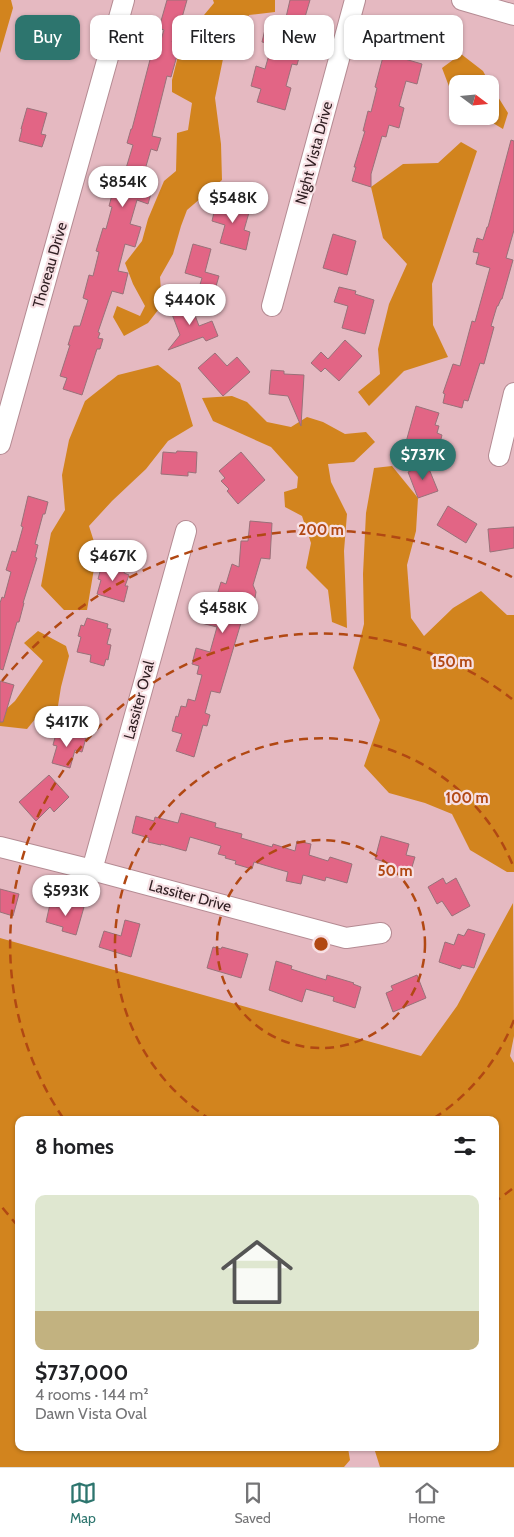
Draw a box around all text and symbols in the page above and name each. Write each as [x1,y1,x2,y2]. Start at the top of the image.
chip: Buy [15,15,80,60]
chip: Rent [90,15,162,60]
chip: Filters [172,15,254,60]
chip: New [264,15,334,60]
chip: Apartment [344,15,463,60]
north arrow [449,75,499,125]
map controls [449,75,499,125]
street label: Night Vista Drive [292,99,336,207]
pin: $854K [88,166,158,208]
text: $854K [99,172,147,191]
pin: $548K [198,182,268,224]
text: $548K [209,188,257,207]
street label: Thoreau Drive [29,220,71,310]
pin: $440K [155,284,225,326]
text: $440K [165,290,215,309]
pin: $737K [388,438,458,481]
text: $737K [401,445,445,464]
text: 200 m [298,521,344,539]
pin: $467K [78,540,148,582]
text: $467K [90,546,136,565]
pin: $458K [188,592,258,634]
text: $458K [199,598,247,617]
text: 150 m [432,653,472,671]
street label: Lassiter Oval [120,658,158,741]
pin: $417K [32,706,102,748]
text: $417K [45,712,89,731]
text: 100 m [445,789,489,807]
text: 50 m [377,862,413,880]
pin: $593K [31,874,101,917]
street label: Lassiter Drive [147,876,234,916]
text: $593K [43,881,89,900]
centre of rings [312,935,330,953]
icon: filters [451,1132,479,1160]
text: 8 homes [35,1134,114,1159]
icon: home [212,1227,302,1317]
text: $737,000 [35,1360,128,1385]
text: 4 rooms · 144 m² [35,1385,149,1404]
text: Dawn Vista Oval [35,1404,147,1423]
tab: Map [69,1479,97,1527]
tab: Saved [234,1479,271,1527]
tab: Home [408,1479,445,1527]

